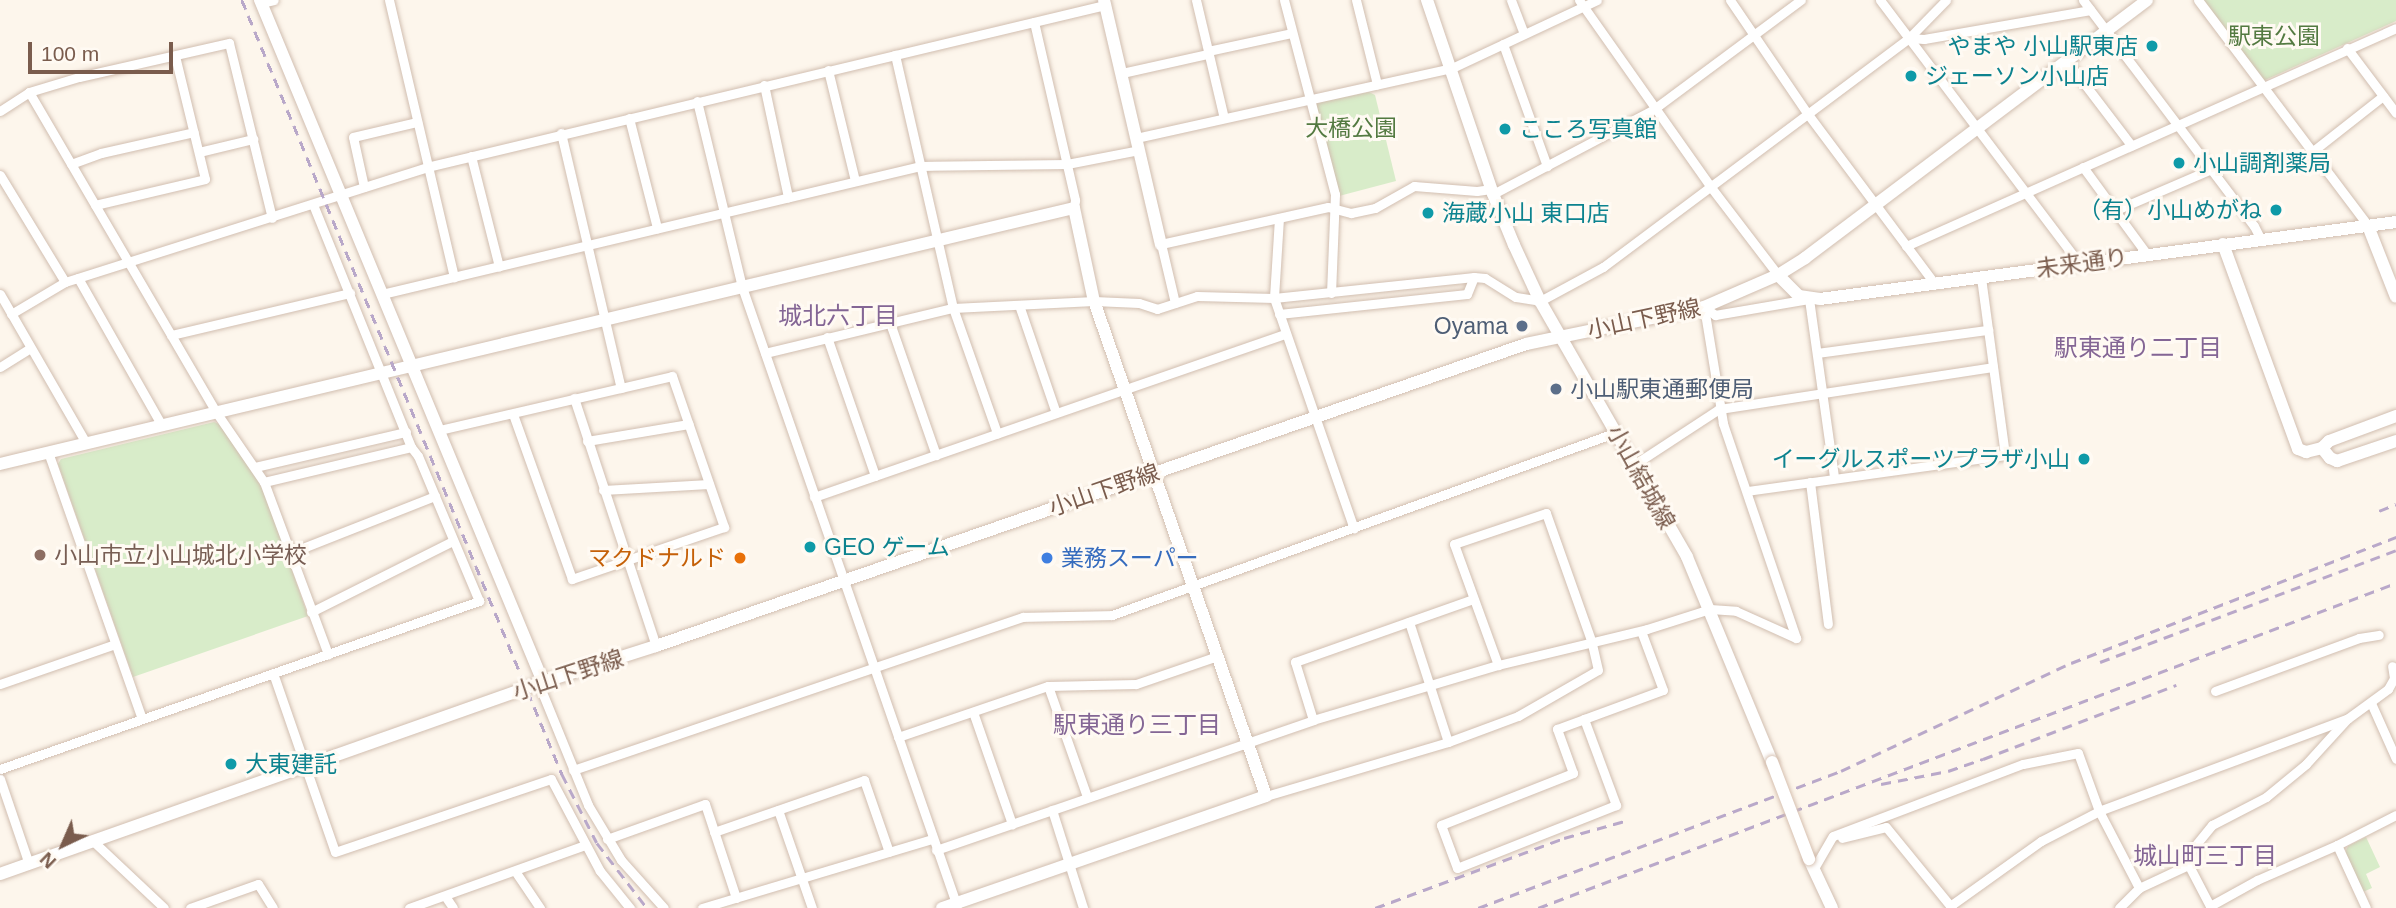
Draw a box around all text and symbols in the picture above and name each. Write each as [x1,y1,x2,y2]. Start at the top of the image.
park label: 駅東公園 [2228,22,2320,50]
scale bar [32,28,177,72]
place label: やまや 小山駅東店 [1948,32,2138,60]
marker: やまや 小山駅東店 [2144,38,2160,54]
text: 100 m [41,42,99,65]
place label: ジェーソン小山店 [1925,62,2109,90]
marker: ジェーソン小山店 [1903,68,1919,84]
park label: 大橋公園 [1305,114,1397,142]
place label: こころ写真館 [1519,115,1657,143]
marker: こころ写真館 [1497,121,1513,137]
place label: 小山調剤薬局 [2193,149,2331,177]
marker: 小山調剤薬局 [2171,155,2187,171]
place label: （有）小山めがね [2078,196,2262,224]
place label: 海蔵小山 東口店 [1442,199,1609,227]
marker: （有）小山めがね [2268,202,2284,218]
marker: 海蔵小山 東口店 [1420,205,1436,221]
street label: 未来通り [2035,243,2129,283]
street label: 小山下野線 [1585,294,1703,344]
district label: 城北六丁目 [778,302,898,330]
place label: Oyama [1434,312,1508,340]
marker: Oyama [1514,318,1530,334]
district label: 駅東通り二丁目 [2054,334,2222,362]
place label: 小山駅東通郵便局 [1570,375,1754,403]
marker: 小山駅東通郵便局 [1548,381,1564,397]
street label: 小山結城線 [1601,420,1681,534]
place label: イーグルスポーツプラザ小山 [1771,445,2070,473]
marker: イーグルスポーツプラザ小山 [2076,451,2092,467]
street label: 小山下野線 [1045,458,1163,522]
place label: GEO ゲーム [824,533,951,561]
marker: GEO ゲーム [802,539,818,555]
place label: 小山市立小山城北小学校 [54,541,307,569]
place label: マクドナルド [588,544,726,572]
place label: 業務スーパー [1061,544,1199,572]
marker: 小山市立小山城北小学校 [32,547,48,563]
marker: マクドナルド [732,550,748,566]
marker: 業務スーパー [1039,550,1055,566]
street label: 小山下野線 [509,644,627,706]
district label: 駅東通り三丁目 [1053,711,1221,739]
place label: 大東建託 [245,750,337,778]
marker: 大東建託 [223,756,239,772]
north arrow [28,810,98,880]
district label: 城山町三丁目 [2133,842,2277,870]
text: N [36,848,60,873]

